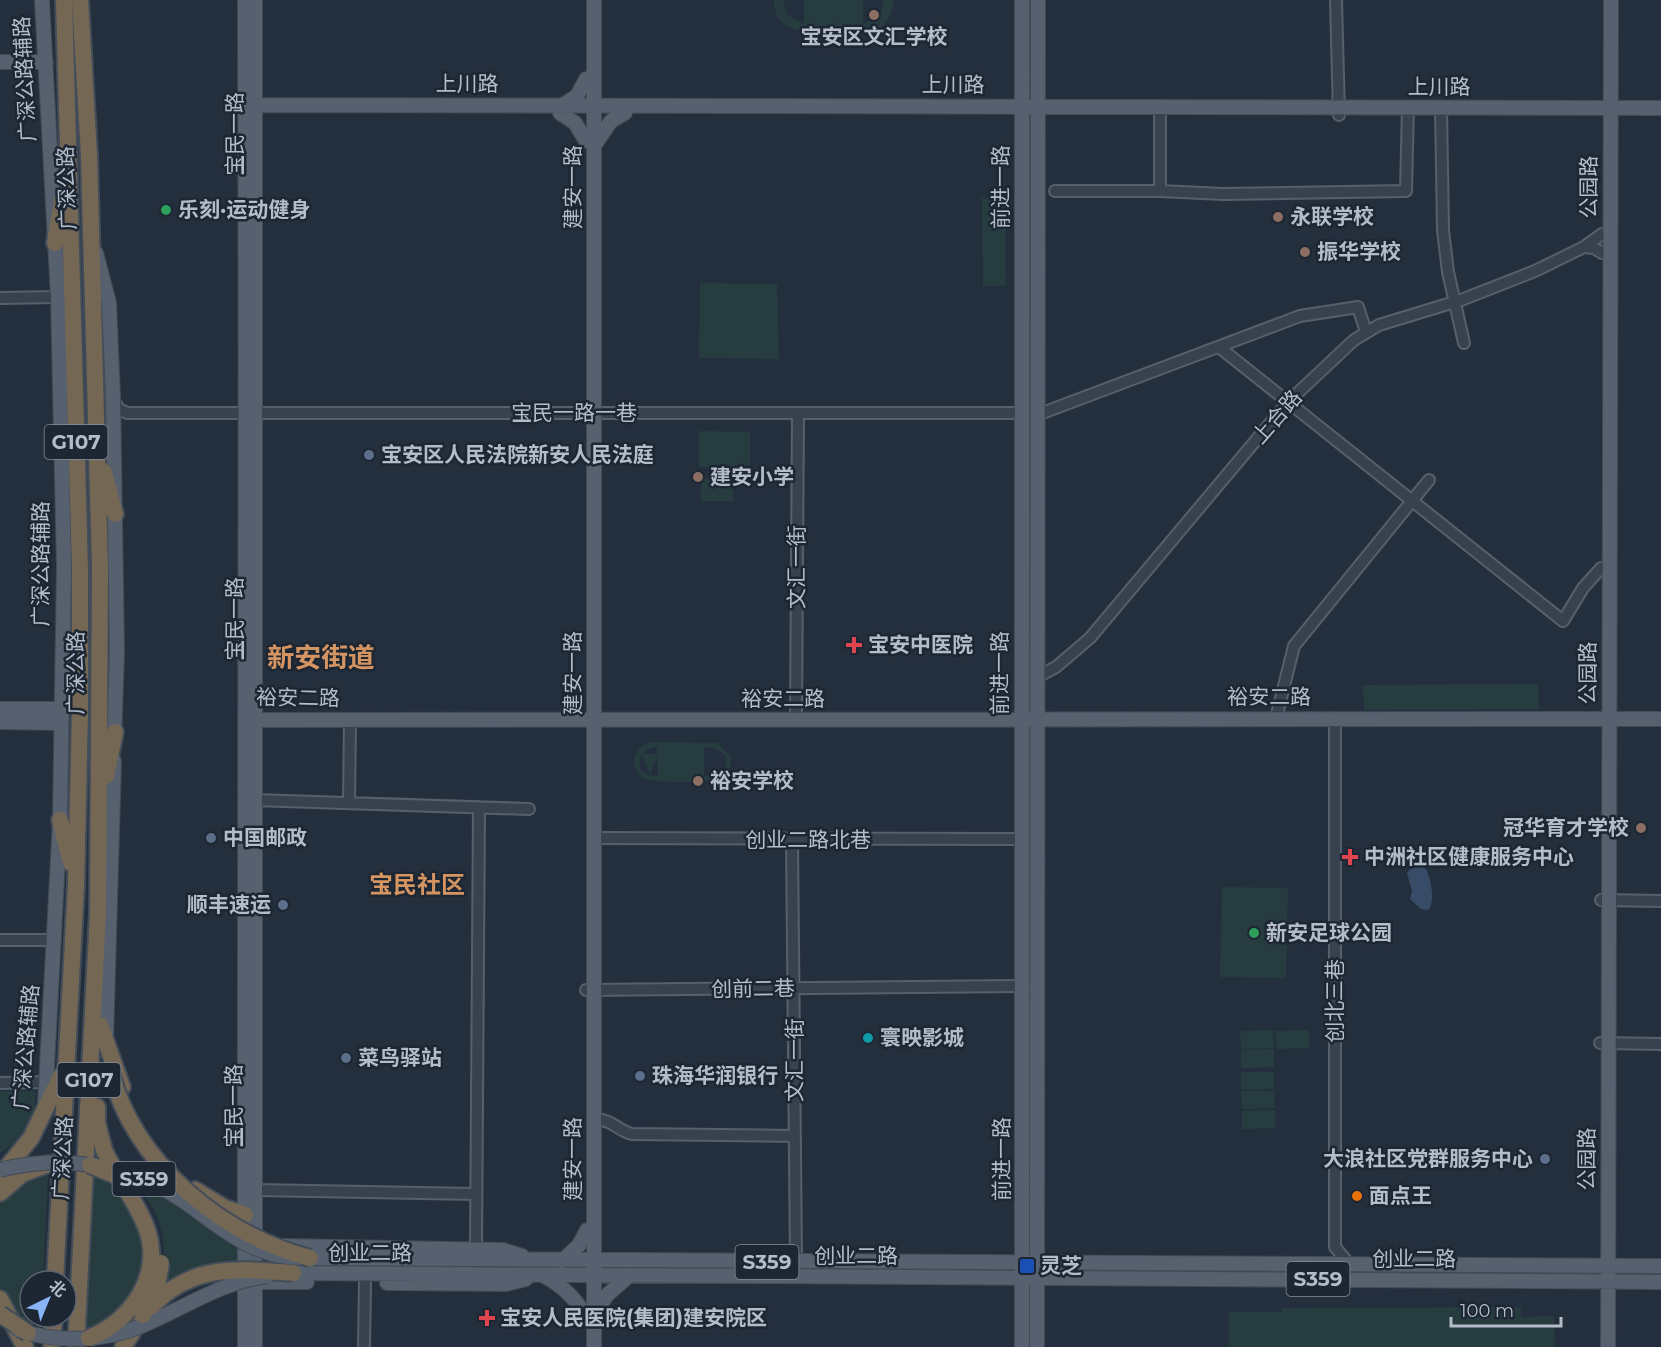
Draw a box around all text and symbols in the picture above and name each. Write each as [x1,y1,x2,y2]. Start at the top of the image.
marker: 宝安区文汇学校 [867,8,881,22]
street label: 广深公路辅路 [9,15,40,143]
place label: 宝安区文汇学校 [801,24,948,49]
street label: 上川路 [436,71,499,96]
street label: 上川路 [922,72,985,97]
street label: 上川路 [1408,74,1471,99]
street label: 宝民一路 [222,92,247,176]
street label: 建安一路 [560,145,585,229]
street label: 前进一路 [988,145,1013,229]
street label: 广深公路 [53,146,80,230]
street label: 公园路 [1576,156,1601,219]
place label: 乐刻·运动健身 [178,197,310,222]
marker: 乐刻·运动健身 [159,203,173,217]
place label: 永联学校 [1290,204,1374,229]
marker: 永联学校 [1271,210,1285,224]
place label: 振华学校 [1317,239,1401,264]
marker: 振华学校 [1298,245,1312,259]
street label: 上合路 [1247,385,1307,449]
street label: 宝民一路一巷 [511,400,637,425]
road number: G107 [44,425,107,459]
place label: 宝安区人民法院新安人民法庭 [381,442,654,467]
marker: 宝安区人民法院新安人民法庭 [362,448,376,462]
place label: 建安小学 [710,464,794,489]
marker: 建安小学 [691,470,705,484]
street label: 广深公路辅路 [28,501,53,627]
street label: 文汇一街 [784,525,809,609]
street label: 宝民一路 [222,577,247,661]
street label: 广深公路 [63,631,88,715]
street label: 建安一路 [560,631,585,715]
street label: 前进一路 [987,631,1012,715]
place label: 宝安中医院 [868,632,973,657]
marker: 宝安中医院 [845,636,863,654]
district label: 新安街道 [267,641,375,674]
street label: 公园路 [1575,642,1600,705]
street label: 裕安二路 [256,684,340,711]
street label: 裕安二路 [1227,684,1311,709]
street label: 裕安二路 [741,686,825,711]
place label: 裕安学校 [710,768,794,793]
marker: 裕安学校 [691,774,705,788]
place label: 冠华育才学校 [1503,815,1629,840]
marker: 冠华育才学校 [1634,821,1648,835]
place label: 中国邮政 [223,825,307,850]
street label: 创业二路北巷 [745,827,871,852]
marker: 中国邮政 [204,831,218,845]
place label: 中洲社区健康服务中心 [1364,844,1574,869]
marker: 中洲社区健康服务中心 [1341,848,1359,866]
district label: 宝民社区 [369,870,465,899]
place label: 顺丰速运 [187,892,271,917]
marker: 顺丰速运 [276,898,290,912]
place label: 新安足球公园 [1266,920,1392,945]
marker: 新安足球公园 [1247,926,1261,940]
street label: 创北三巷 [1322,959,1347,1043]
street label: 创前二巷 [711,975,795,1002]
street label: 广深公路辅路 [8,983,43,1111]
street label: 文汇一街 [782,1018,807,1102]
place label: 寰映影城 [880,1025,964,1050]
marker: 寰映影城 [861,1031,875,1045]
place label: 菜鸟驿站 [358,1045,442,1070]
marker: 菜鸟驿站 [339,1051,353,1065]
road number: G107 [58,1063,121,1097]
place label: 珠海华润银行 [652,1063,778,1088]
street label: 宝民一路 [221,1064,246,1148]
marker: 珠海华润银行 [633,1069,647,1083]
street label: 广深公路 [48,1115,77,1201]
street label: 建安一路 [560,1117,585,1201]
street label: 前进一路 [989,1117,1014,1201]
street label: 公园路 [1574,1128,1599,1191]
place label: 大浪社区党群服务中心 [1323,1146,1533,1171]
marker: 大浪社区党群服务中心 [1538,1152,1552,1166]
road number: S359 [112,1162,176,1196]
place label: 面点王 [1369,1183,1432,1208]
marker: 面点王 [1350,1189,1364,1203]
street label: 创业二路 [328,1240,412,1265]
street label: 创业二路 [814,1243,898,1268]
road number: S359 [736,1245,798,1279]
street label: 创业二路 [1372,1246,1456,1271]
place label: 灵芝 [1040,1253,1082,1278]
marker: 灵芝 [1018,1257,1036,1275]
road number: S359 [1286,1262,1350,1296]
north arrow [18,1269,78,1329]
text: 北 [46,1276,70,1301]
scale bar [1451,1290,1560,1328]
text: 100 m [1460,1300,1514,1322]
place label: 宝安人民医院(集团)建安院区 [500,1305,767,1330]
marker: 宝安人民医院(集团)建安院区 [478,1309,496,1327]

